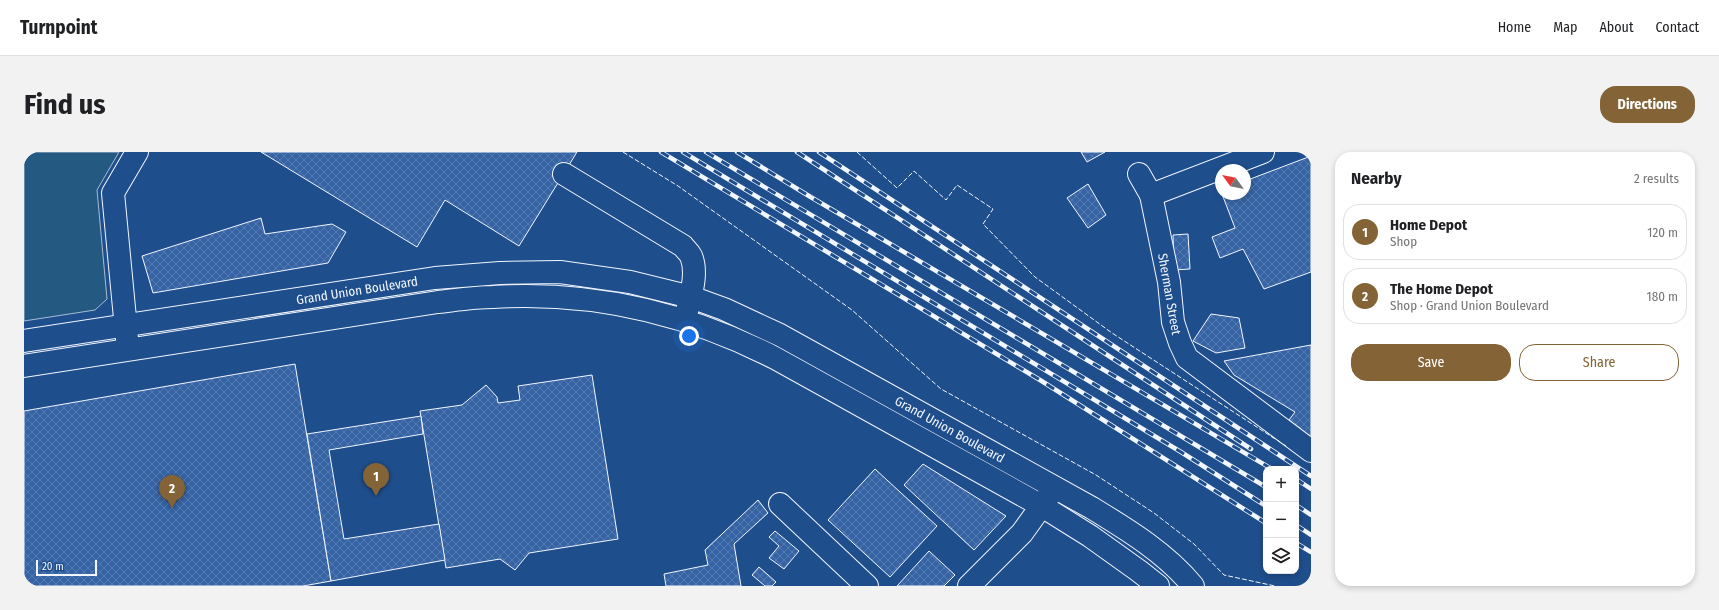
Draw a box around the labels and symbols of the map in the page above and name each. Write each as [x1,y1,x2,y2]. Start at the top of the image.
north arrow [1215,164,1251,200]
street label: Sherman Street [1155,252,1184,337]
street label: Grand Union Boulevard [295,273,419,308]
your location [679,326,699,346]
street label: Grand Union Boulevard [892,393,1007,466]
pin: 1 [363,463,389,496]
pin: 2 [159,475,185,508]
scale bar [36,558,97,577]

